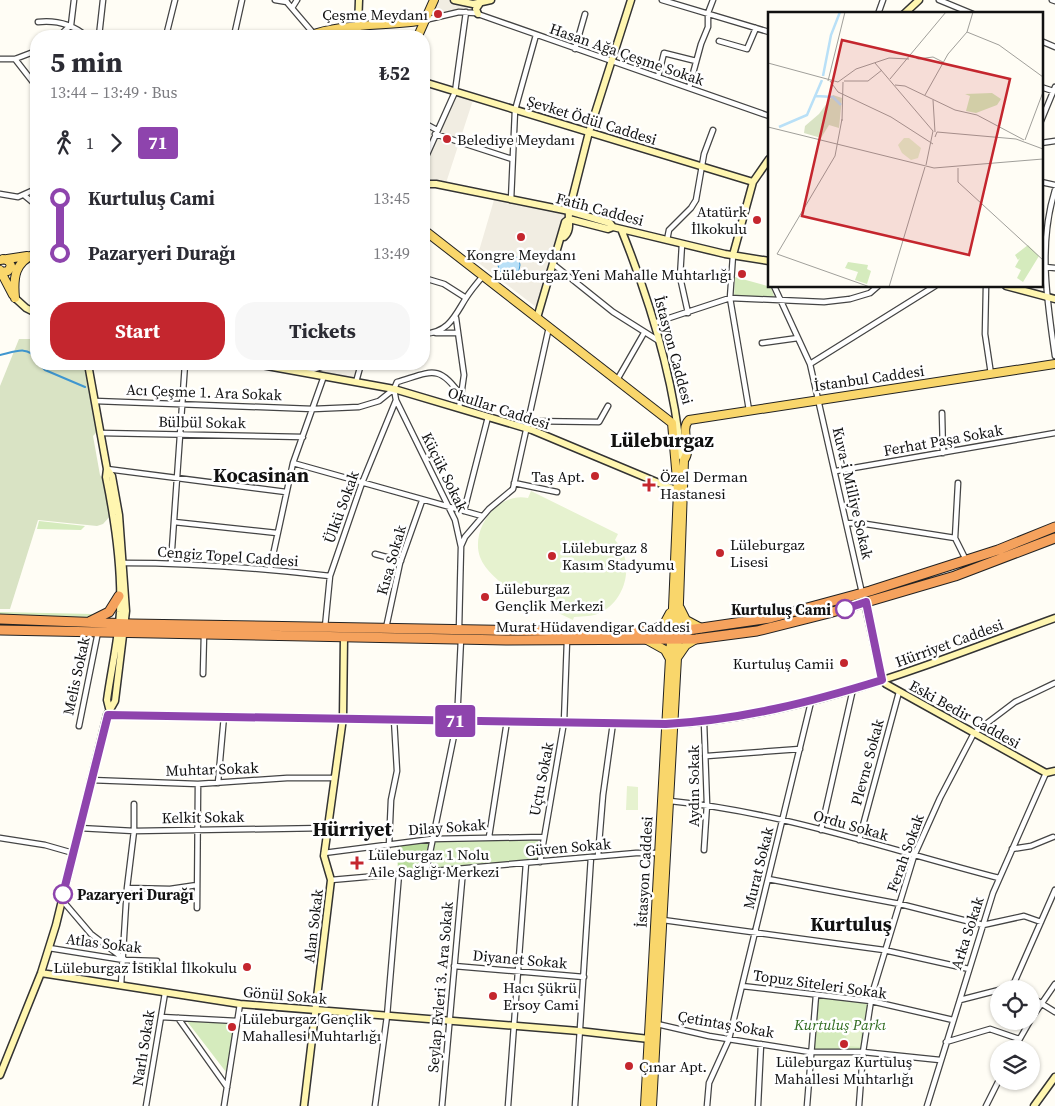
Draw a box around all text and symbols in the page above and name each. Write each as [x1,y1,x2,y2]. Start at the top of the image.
place label: Çeşme Meydanı [322,4,428,25]
marker: Çeşme Meydanı [432,8,444,20]
inset map [768,12,1042,288]
street label: Hasan Ağa Çeşme Sokak [547,18,708,91]
text: 5 min [50,43,123,81]
text: ₺52 [379,60,410,86]
text: 13:44 – 13:49 · Bus [50,81,178,103]
street label: Şevket Ödül Caddesi [524,90,660,150]
icon: walk [50,129,78,157]
icon: forward [102,129,130,157]
place label: Belediye Meydanı [457,129,575,150]
text: 71 [148,130,168,155]
text: 1 [86,132,94,154]
marker: Belediye Meydanı [441,133,453,145]
text: Kurtuluş Cami [88,185,215,211]
text: 13:45 [373,187,410,209]
street label: Fatih Caddesi [554,187,646,231]
place label: Atatürk İlkokulu [691,201,748,239]
marker: Atatürk İlkokulu [751,214,763,226]
marker: Kongre Meydanı [515,231,527,243]
text: Pazaryeri Durağı [88,240,236,266]
text: 13:49 [373,242,410,264]
place label: Kongre Meydanı [466,244,576,265]
place label: Lüleburgaz Yeni Mahalle Muhtarlığı [493,264,732,285]
marker: Lüleburgaz Yeni Mahalle Muhtarlığı [736,268,748,280]
street label: İstasyon Caddesi [649,293,699,407]
button: Start [50,302,225,360]
button: Tickets [235,302,410,360]
street label: İstanbul Caddesi [812,360,926,396]
street label: Acı Çeşme 1. Ara Sokak [126,379,283,405]
street label: Okullar Caddesi [445,382,553,434]
street label: Bülbül Sokak [158,411,247,433]
street label: Ferhat Paşa Sokak [882,419,1005,461]
street label: Kuva-i Milliye Sokak [828,425,879,562]
district label: Lüleburgaz [610,426,714,454]
street label: Küçük Sokak [417,429,474,516]
district label: Kocasinan [213,461,309,489]
place label: Taş Apt. [531,466,585,487]
place label: Özel Derman Hastanesi [660,466,748,504]
street label: Ülkü Sokak [318,467,364,546]
marker: Taş Apt. [589,470,601,482]
marker: Özel Derman Hastanesi [642,478,656,492]
street label: Kısa Sokak [371,522,411,597]
place label: Lüleburgaz Lisesi [730,534,805,572]
place label: Lüleburgaz 8 Kasım Stadyumu [562,537,675,575]
street label: Cengiz Topel Caddesi [157,541,299,571]
marker: Lüleburgaz Lisesi [714,547,726,559]
marker: Lüleburgaz 8 Kasım Stadyumu [546,550,558,562]
place label: Lüleburgaz Gençlik Merkezi [495,578,604,616]
marker: Lüleburgaz Gençlik Merkezi [479,591,491,603]
place label: Kurtuluş Cami [731,599,831,620]
marker: Kurtuluş Cami [835,599,855,619]
street label: Hürriyet Caddesi [892,614,1006,672]
street label: Murat Hüdavendigar Caddesi [496,616,690,637]
street label: Melis Sokak [57,634,95,717]
place label: Kurtuluş Camii [733,653,834,674]
marker: Kurtuluş Camii [838,657,850,669]
street label: Eski Bedir Caddesi [906,675,1024,753]
line badge: 71 [432,705,478,737]
text: 71 [445,708,465,733]
street label: Plevne Sokak [845,716,889,807]
street label: Uçtu Sokak [524,740,559,818]
street label: Aydın Sokak [683,744,704,827]
street label: Muhtar Sokak [165,757,260,781]
street label: Ordu Sokak [811,804,892,846]
street label: Kelkit Sokak [162,806,245,828]
street label: Ferah Sokak [881,810,929,895]
street label: Dilay Sokak [407,814,487,840]
district label: Hürriyet [312,815,392,843]
street label: İstasyon Caddesi [631,816,657,928]
street label: Murat Sokak [738,824,779,911]
street label: Güven Sokak [524,833,613,861]
place label: Lüleburgaz 1 Nolu Aile Sağlığı Merkezi [368,844,499,882]
marker: Lüleburgaz 1 Nolu Aile Sağlığı Merkezi [350,856,364,870]
marker: Pazaryeri Durağı [53,884,73,904]
place label: Pazaryeri Durağı [77,884,194,905]
street label: Alan Sokak [298,887,328,964]
street label: Arka Sokak [945,893,989,972]
street label: Seylap Evleri 3. Ara Sokak [422,900,458,1073]
district label: Kurtuluş [810,910,892,938]
street label: Atlas Sokak [65,928,144,958]
street label: Diyanet Sokak [472,944,569,974]
place label: Lüleburgaz İstiklal İlkokulu [54,957,237,978]
marker: Lüleburgaz İstiklal İlkokulu [241,961,253,973]
street label: Topuz Siteleri Sokak [752,964,889,1004]
place label: Hacı Şükrü Ersoy Cami [503,977,579,1015]
map controls [990,980,1040,1090]
button: locate [990,980,1040,1030]
street label: Gönül Sokak [242,981,329,1009]
marker: Hacı Şükrü Ersoy Cami [487,990,499,1002]
street label: Çetintaş Sokak [676,1005,777,1043]
street label: Narlı Sokak [127,1008,160,1088]
place label: Lüleburgaz Gençlik Mahallesi Muhtarlığı [242,1008,381,1046]
park label: Kurtuluş Parkı [793,1014,887,1035]
marker: Lüleburgaz Gençlik Mahallesi Muhtarlığı [226,1021,238,1033]
marker: Lüleburgaz Kurtuluş Mahallesi Muhtarlığı [838,1038,850,1050]
button: layers [990,1040,1040,1090]
place label: Lüleburgaz Kurtuluş Mahallesi Muhtarlığı [774,1051,914,1089]
place label: Çınar Apt. [639,1056,707,1077]
marker: Çınar Apt. [623,1060,635,1072]

